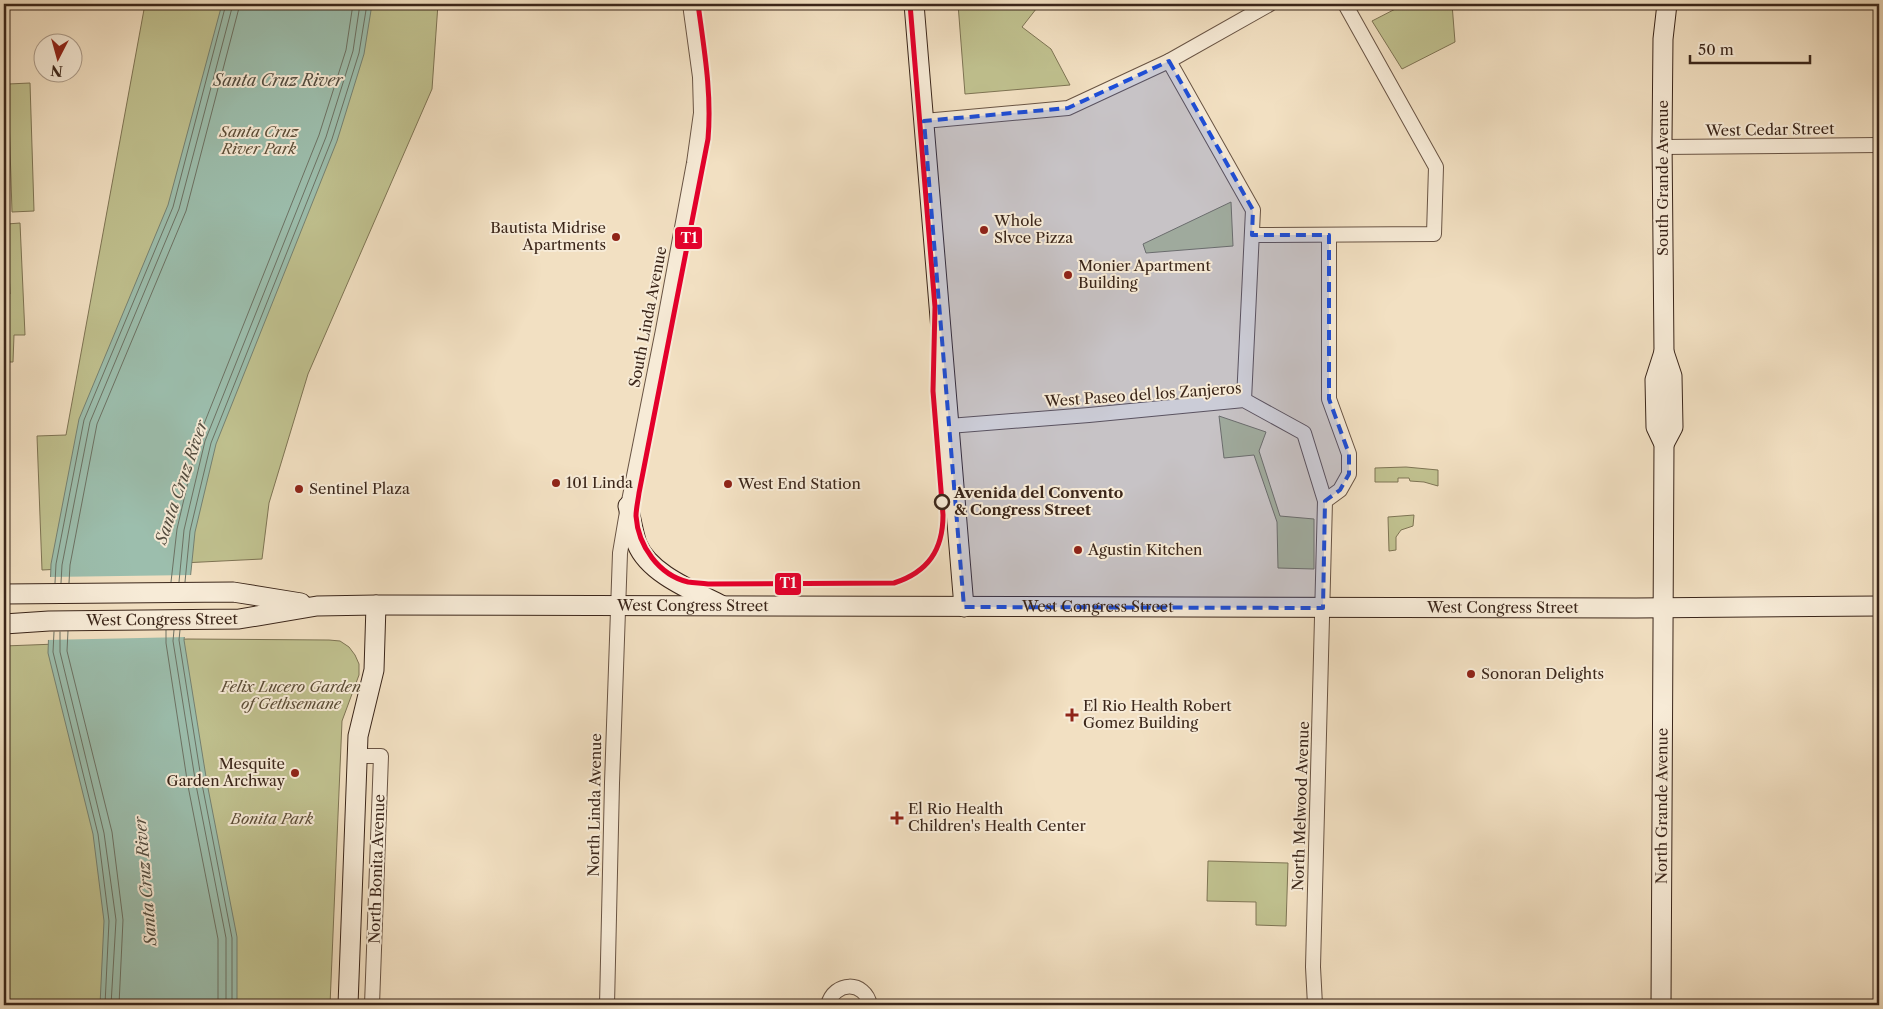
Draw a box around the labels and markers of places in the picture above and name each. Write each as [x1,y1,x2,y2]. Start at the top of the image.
place label: Whole Slvce Pizza [993,211,1073,247]
place label: Bautista Midrise Apartments [490,218,606,254]
marker: Whole Slvce Pizza [978,224,990,236]
marker: Bautista Midrise Apartments [610,231,622,243]
place label: Monier Apartment Building [1078,256,1211,292]
marker: Monier Apartment Building [1062,269,1074,281]
place label: 101 Linda [566,473,633,492]
place label: West End Station [737,474,861,493]
marker: 101 Linda [550,477,562,489]
marker: West End Station [722,478,734,490]
place label: Sentinel Plaza [309,479,410,498]
marker: Sentinel Plaza [293,483,305,495]
place label: Avenida del Convento & Congress Street [953,483,1123,519]
marker: Avenida del Convento & Congress Street [934,494,950,510]
place label: Agustin Kitchen [1087,540,1203,559]
marker: Agustin Kitchen [1072,544,1084,556]
place label: Sonoran Delights [1481,664,1604,683]
marker: Sonoran Delights [1465,668,1477,680]
place label: El Rio Health Robert Gomez Building [1083,696,1232,732]
marker: El Rio Health Robert Gomez Building [1065,708,1079,722]
place label: Mesquite Garden Archway [167,754,286,790]
marker: Mesquite Garden Archway [289,767,301,779]
place label: El Rio Health Children's Health Center [908,799,1086,835]
marker: El Rio Health Children's Health Center [890,811,904,825]

